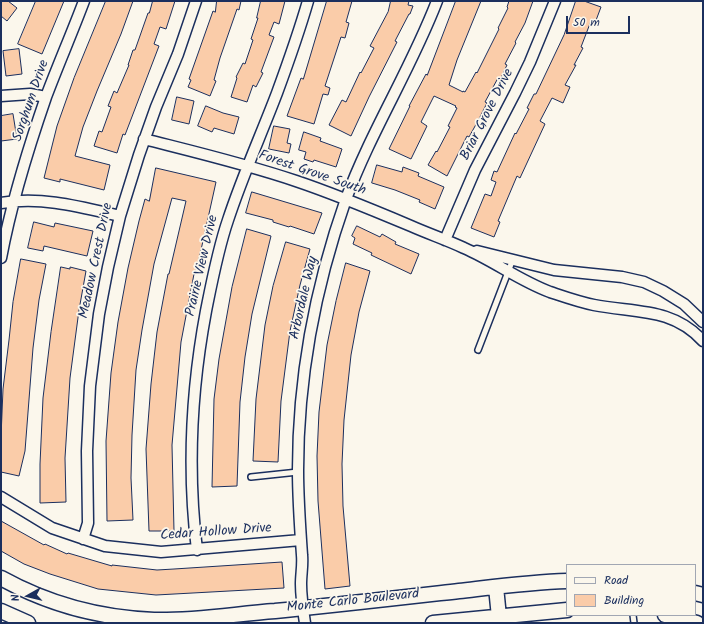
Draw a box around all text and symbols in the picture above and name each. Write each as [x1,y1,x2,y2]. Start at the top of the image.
scale bar [568,8,632,34]
text: 50 m [573,13,600,32]
street label: Sorghum Drive [10,58,54,144]
street label: Briar Grove Drive [458,67,518,163]
street label: Forest Grove South [256,148,368,200]
street label: Meadow Crest Drive [77,202,117,320]
street label: Prairie View Drive [183,214,223,318]
street label: Arbordale Way [287,255,323,341]
street label: Cedar Hollow Drive [160,521,272,545]
legend [566,564,696,616]
text: Road [604,571,628,590]
north arrow [8,576,48,616]
street label: Monte Carlo Boulevard [286,587,420,617]
text: Building [604,591,644,610]
text: N [7,593,26,602]

